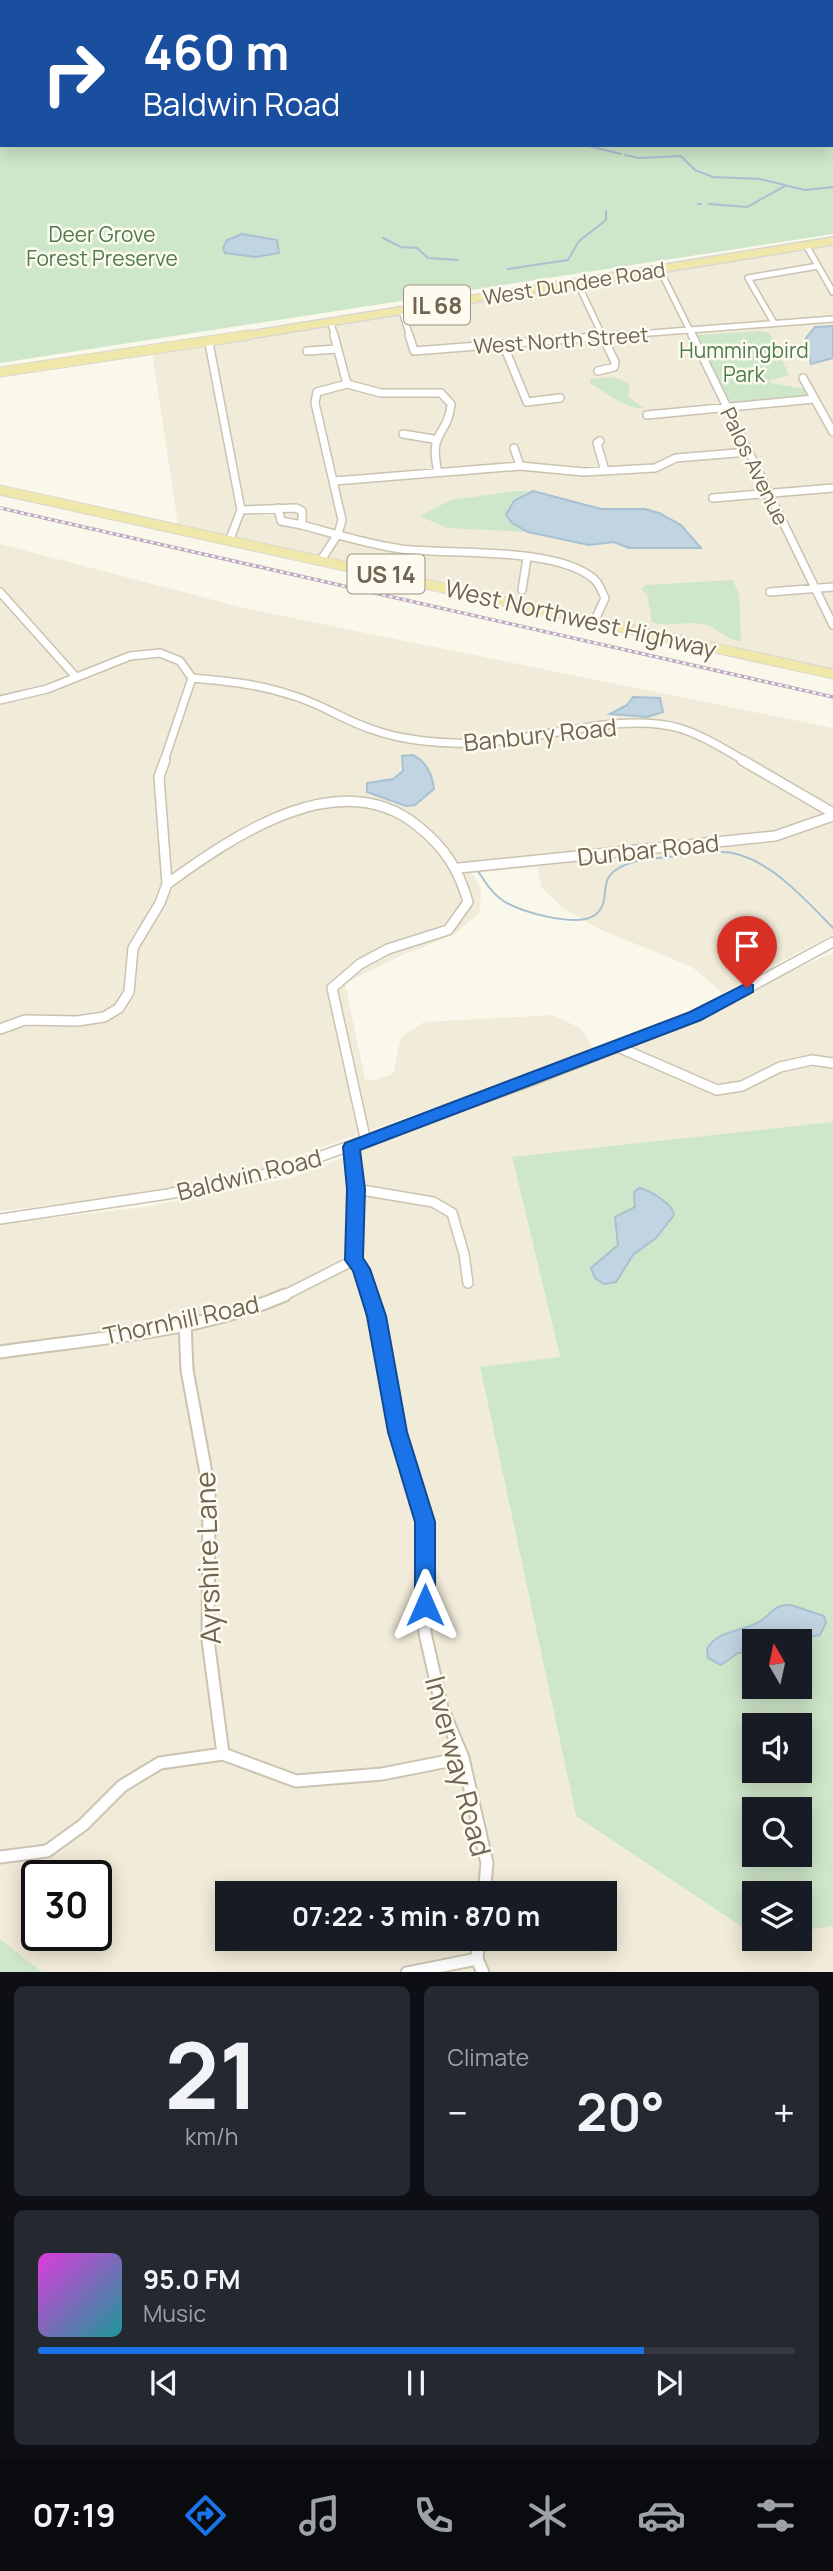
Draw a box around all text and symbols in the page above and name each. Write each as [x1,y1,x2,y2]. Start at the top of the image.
text: 460 m [143,18,289,85]
icon: right [28,28,119,119]
text: Baldwin Road [143,82,340,126]
park label: Deer Grove Forest Preserve [26,220,178,272]
street label: West Dundee Road [481,255,667,311]
road number: IL 68 [404,286,470,324]
street label: West North Street [473,320,649,360]
park label: Hummingbird Park [679,336,809,388]
street label: Palos Avenue [714,402,796,530]
road number: US 14 [348,554,424,594]
street label: West Northwest Highway [442,571,720,665]
street label: Banbury Road [462,710,618,758]
street label: Dunbar Road [575,825,721,873]
pin [717,916,777,988]
icon: arrive [728,927,766,965]
street label: Baldwin Road [173,1140,325,1208]
street label: Thornhill Road [100,1286,262,1352]
street label: Ayrshire Lane [185,1471,229,1645]
position arrow [388,1568,462,1642]
north arrow [742,1629,812,1699]
map controls [742,1629,812,1951]
street label: Inverway Road [417,1672,501,1860]
button: sound [742,1713,812,1783]
button: search [742,1797,812,1867]
speed limit sign: 30 [21,1860,112,1951]
button: layers [742,1881,812,1951]
text: 07:22 · 3 min · 870 m [292,1898,540,1934]
text: 21 [165,2012,259,2136]
text: Climate [448,2041,529,2073]
text: 20° [576,2076,665,2147]
text: − [448,2086,468,2138]
text: + [773,2086,795,2138]
text: km/h [185,2120,239,2152]
text: 95.0 FM [143,2261,240,2297]
text: Music [143,2297,206,2329]
icon: previous [145,2364,183,2402]
icon: pause [397,2364,435,2402]
icon: next [650,2364,688,2402]
icon: directions [181,2491,230,2540]
icon: music [295,2491,344,2540]
icon: phone [409,2491,458,2540]
icon: climate [523,2491,572,2540]
icon: car [637,2491,686,2540]
icon: filters [751,2491,800,2540]
text: 07:19 [33,2493,116,2537]

